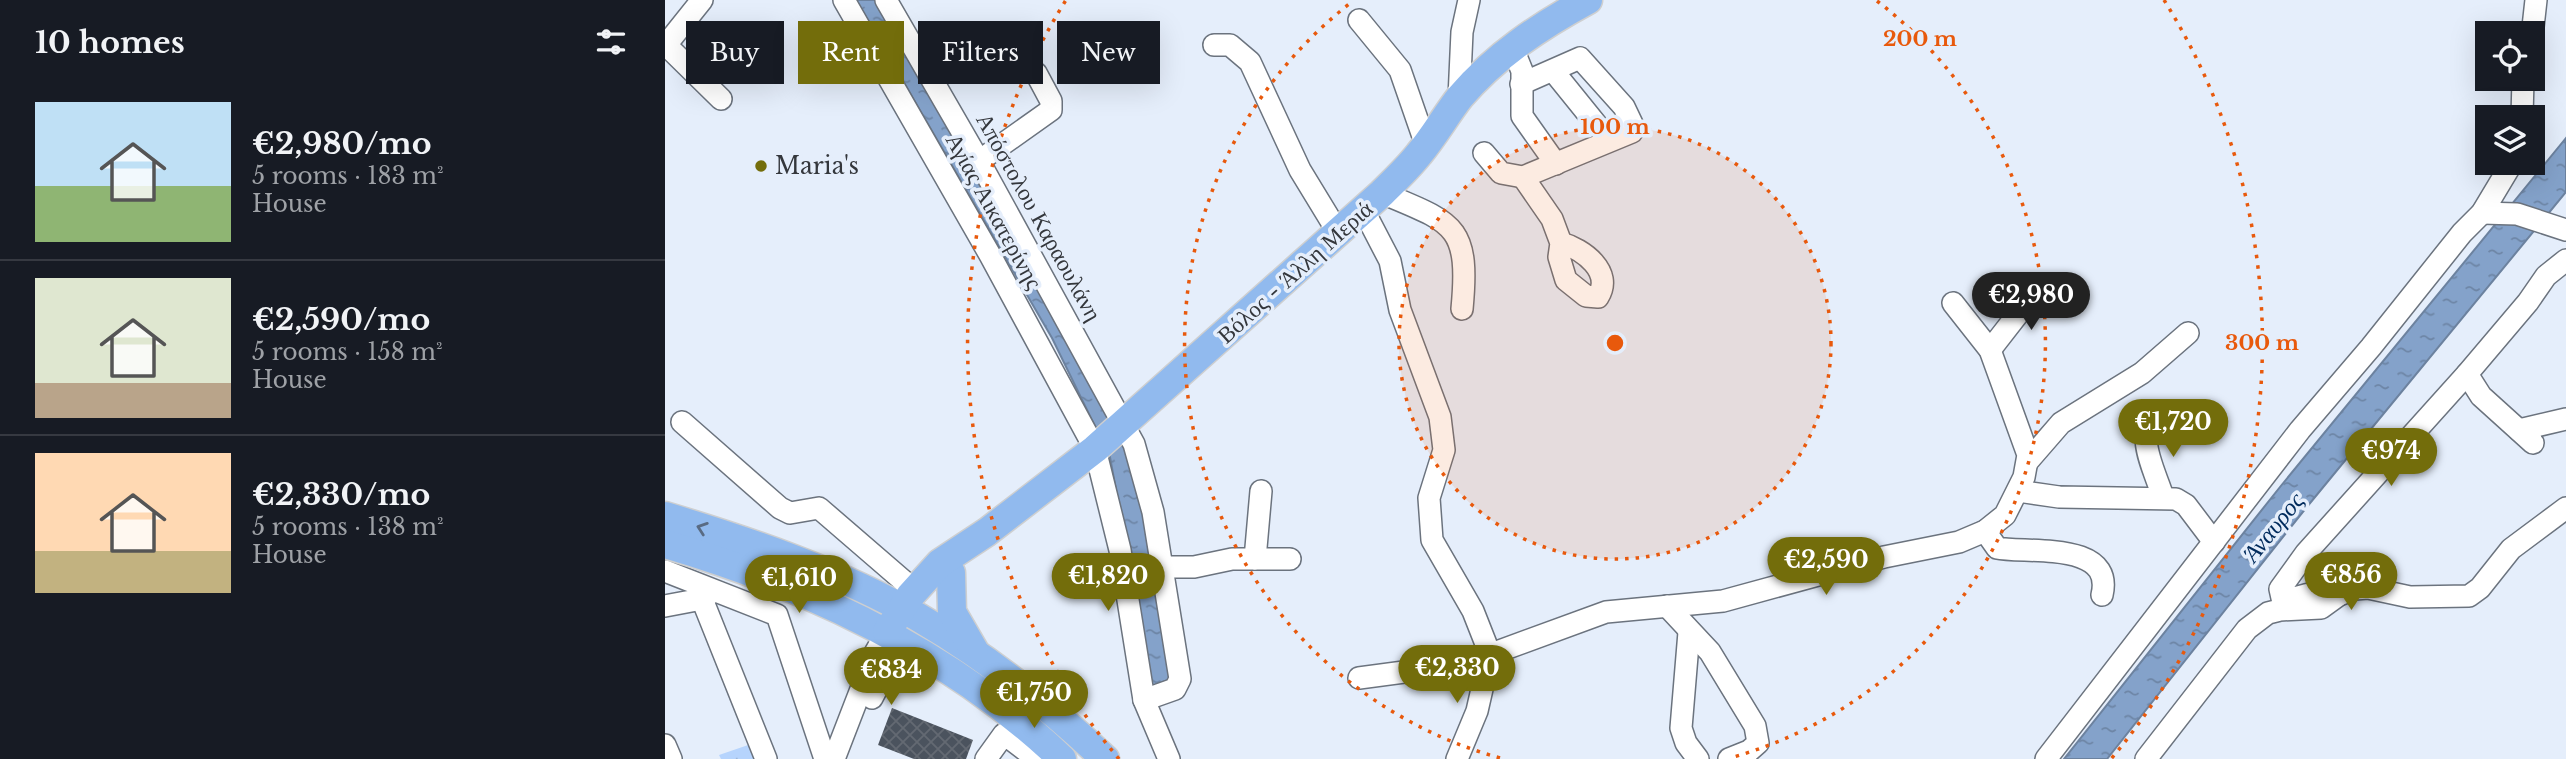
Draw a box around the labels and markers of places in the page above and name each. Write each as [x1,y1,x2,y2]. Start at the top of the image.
place label: Maria's [775,152,859,180]
marker: Maria's [753,158,769,174]
pin: €2,980 [1974,272,2088,332]
centre of rings [1603,331,1627,355]
pin: €1,720 [2116,400,2230,459]
pin: €974 [2350,428,2432,488]
pin: €2,590 [1769,538,1883,597]
pin: €856 [2310,552,2392,612]
pin: €1,820 [1051,554,1165,613]
pin: €1,610 [742,556,856,615]
pin: €2,330 [1400,646,1514,705]
pin: €834 [850,648,932,707]
pin: €1,750 [977,670,1091,730]

